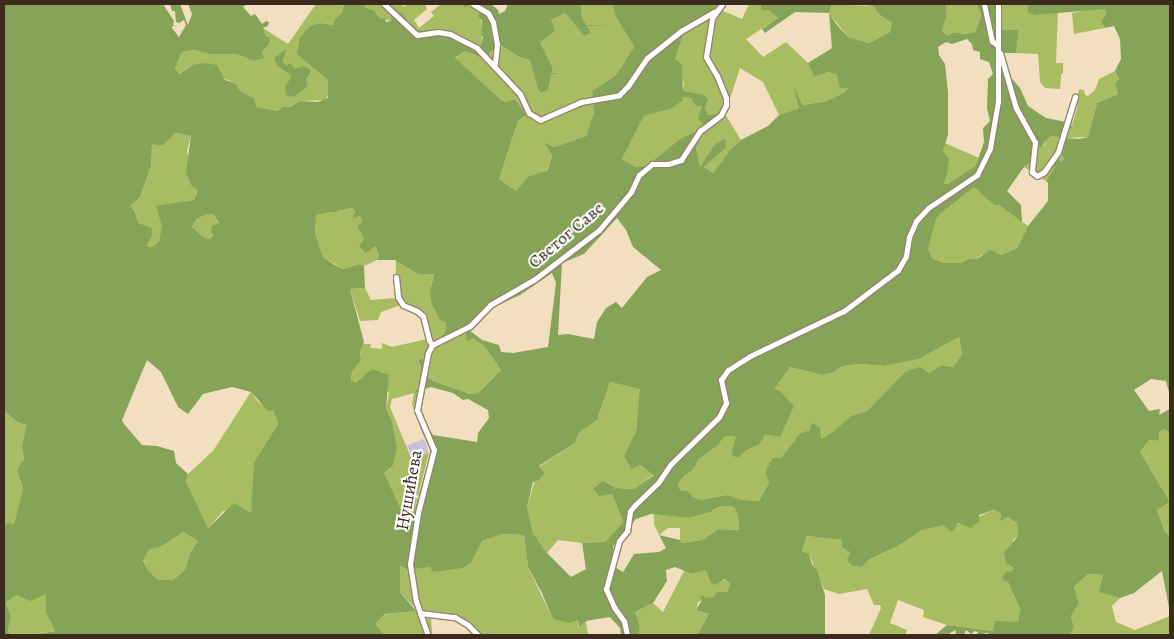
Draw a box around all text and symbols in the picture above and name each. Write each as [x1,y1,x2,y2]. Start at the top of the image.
street label: Светог Саве [524,197,608,273]
street label: Нушићева [391,448,427,532]

